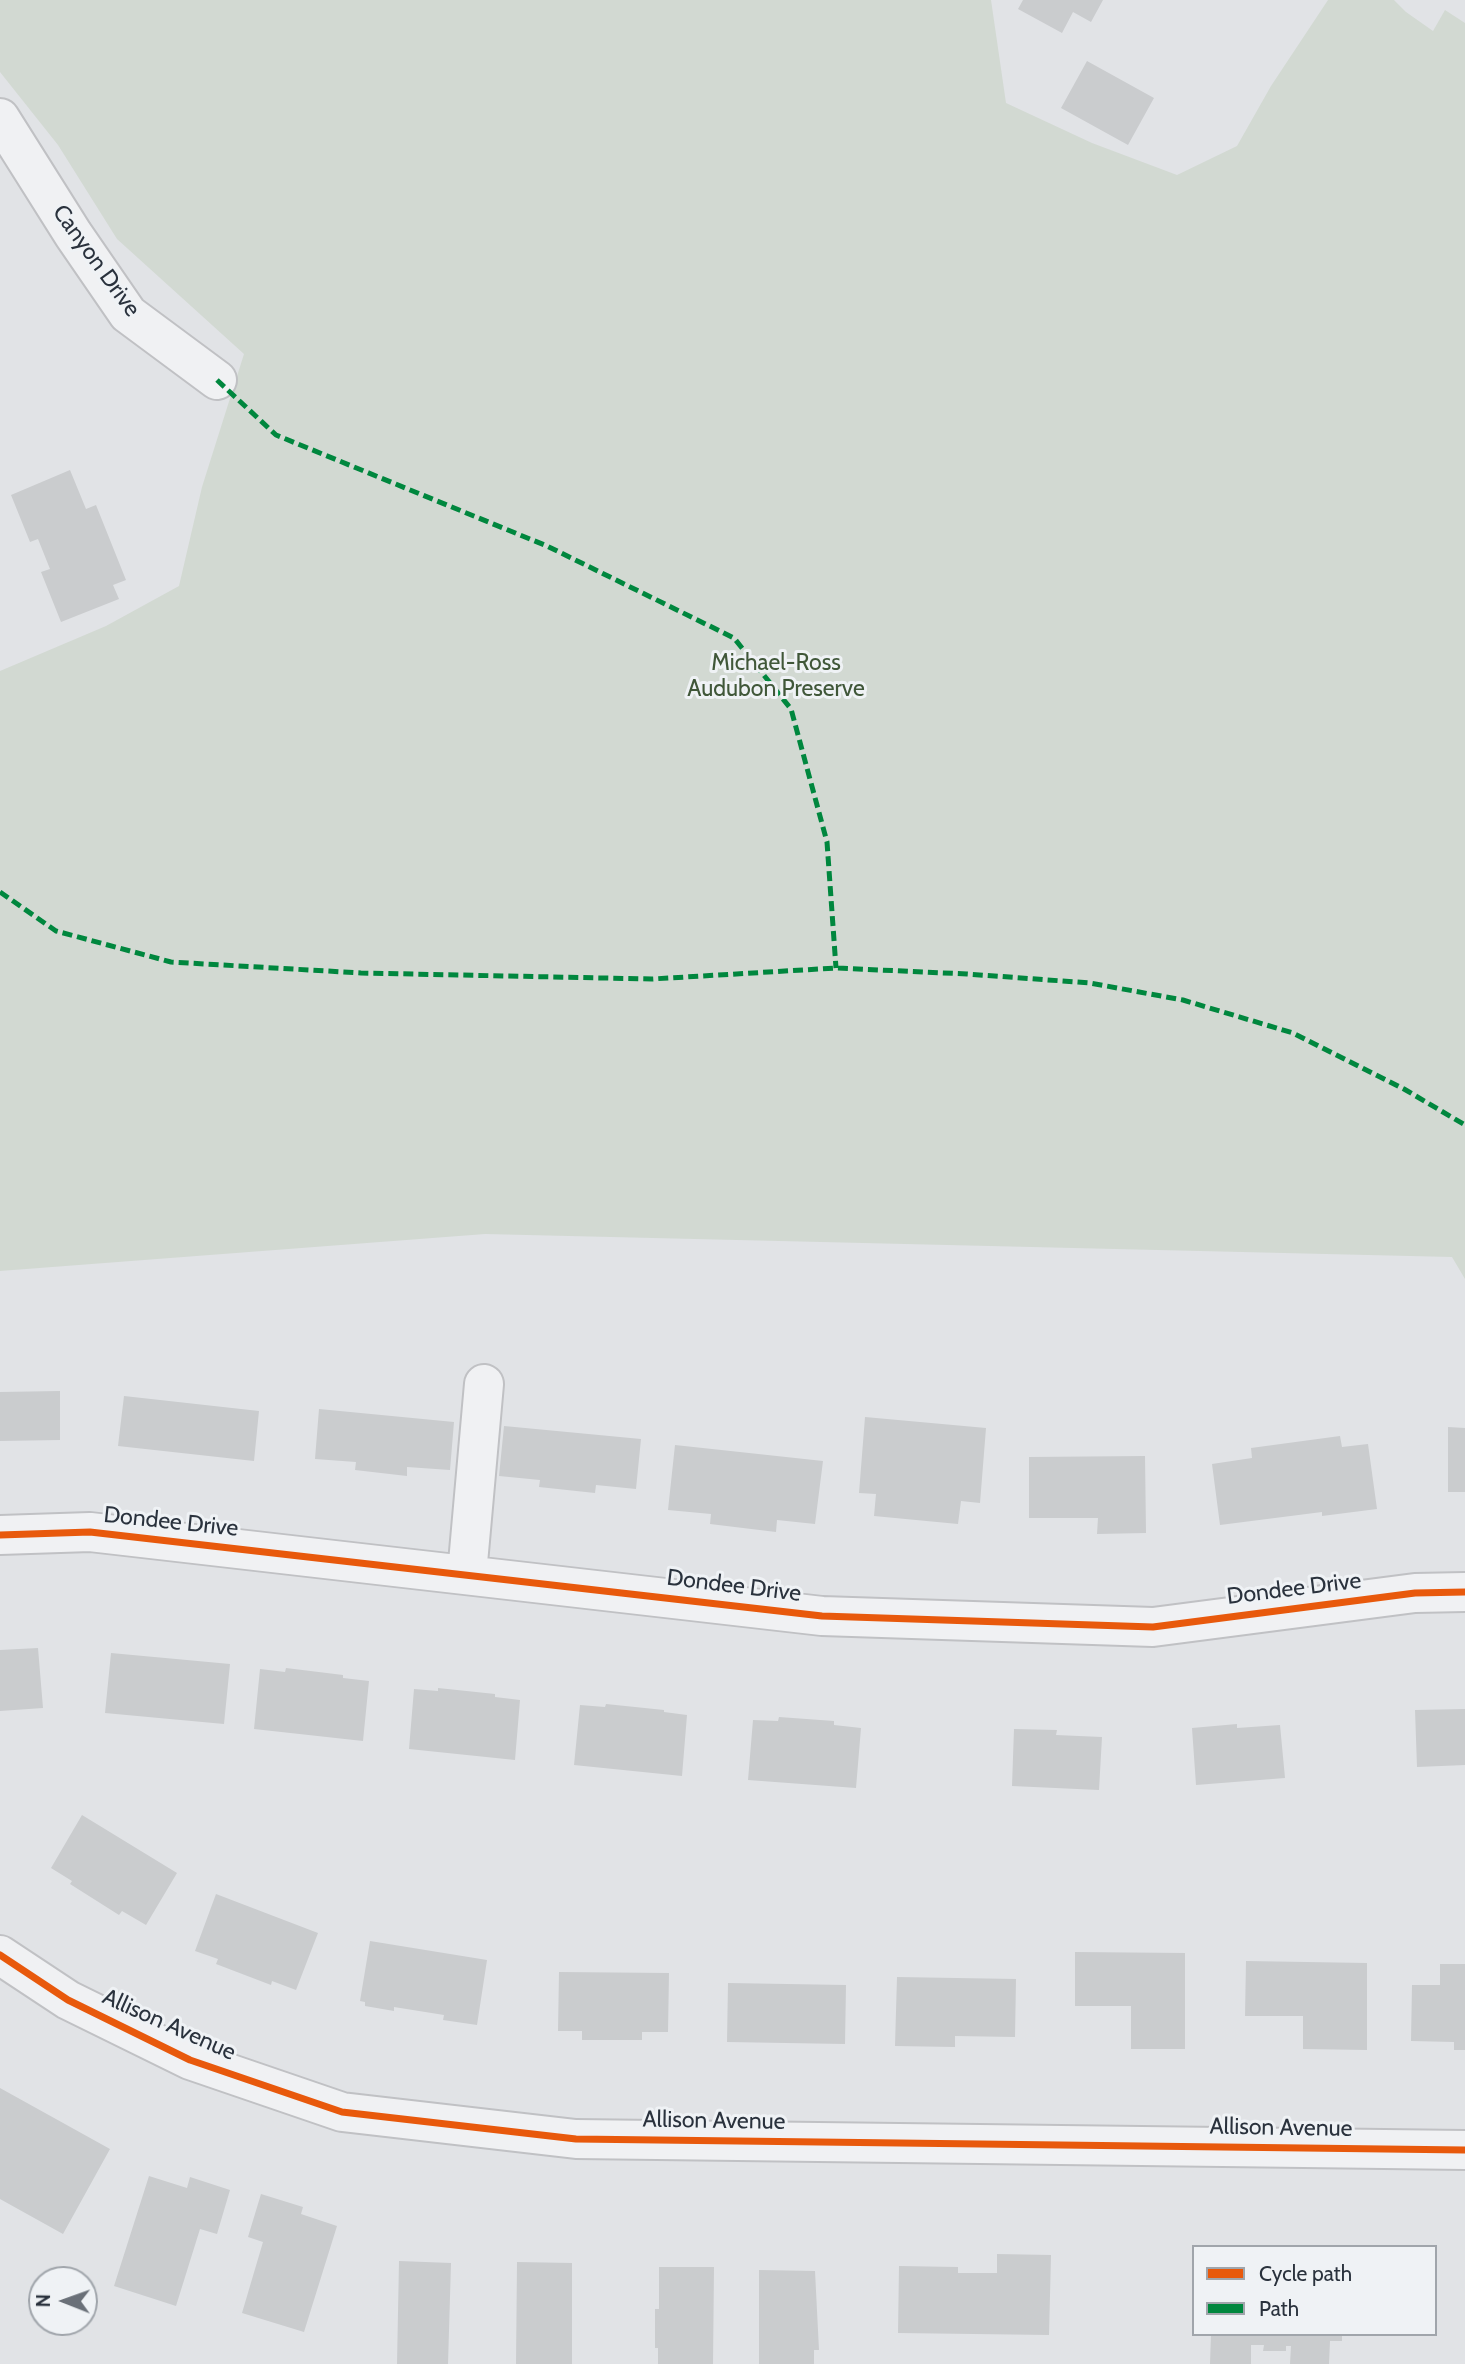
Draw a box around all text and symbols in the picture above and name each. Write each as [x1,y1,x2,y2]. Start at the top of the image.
street label: Canyon Drive [46,200,146,322]
park label: Michael-Ross Audubon Preserve [687,649,865,703]
street label: Dondee Drive [102,1501,240,1543]
street label: Dondee Drive [665,1564,803,1608]
street label: Dondee Drive [1225,1567,1363,1611]
street label: Allison Avenue [98,1983,240,2067]
street label: Allison Avenue [642,2106,786,2136]
street label: Allison Avenue [1209,2113,1353,2143]
legend [1192,2245,1437,2336]
text: Cycle path [1259,2261,1352,2286]
north arrow [28,2266,98,2336]
text: N [32,2294,55,2308]
text: Path [1259,2296,1299,2321]

